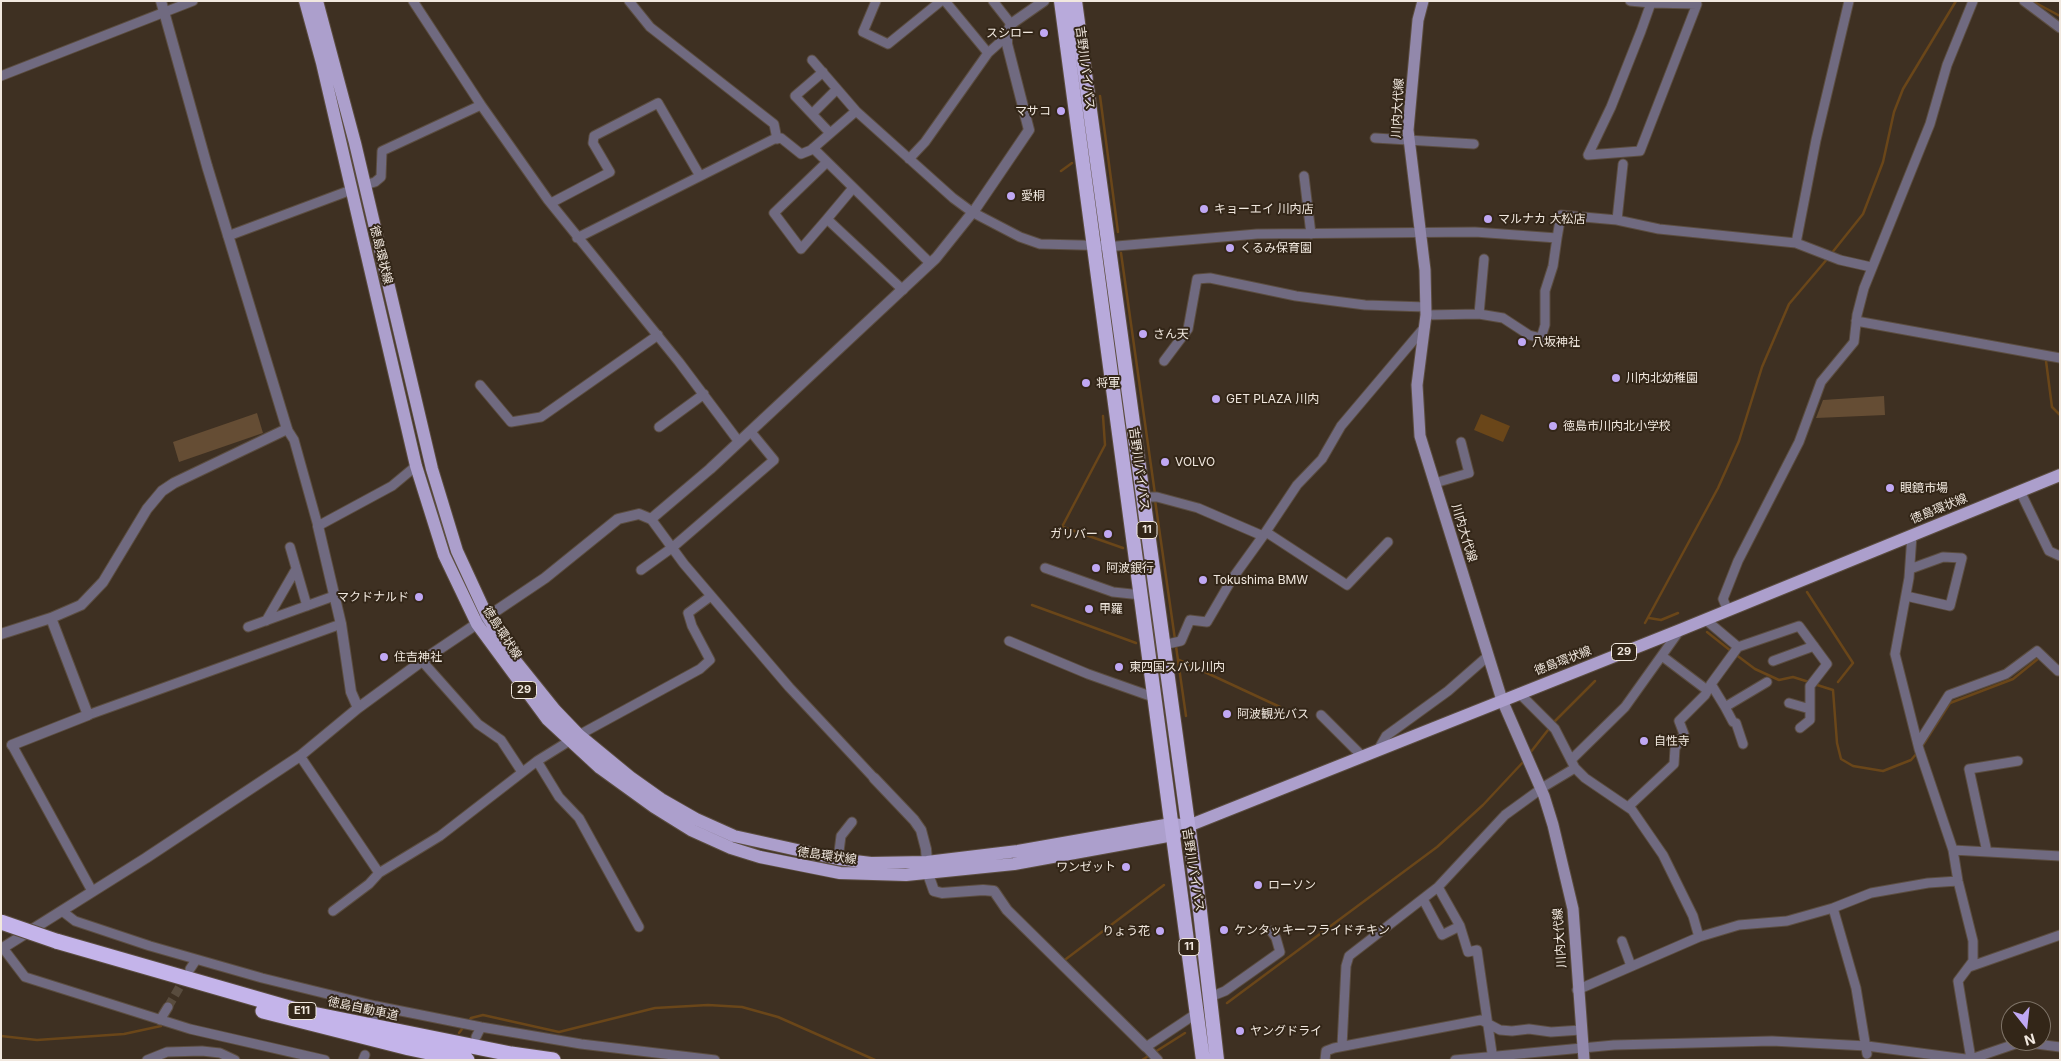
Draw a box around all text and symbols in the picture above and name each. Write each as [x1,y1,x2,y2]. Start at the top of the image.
street label: 吉野川バイパス [1073,25,1097,111]
place label: スシロー [986,26,1034,40]
marker: スシロー [1038,27,1050,39]
street label: 川内大代線 [1389,78,1407,138]
place label: マサコ [1015,104,1051,118]
marker: マサコ [1055,105,1067,117]
place label: 愛桐 [1021,189,1045,203]
marker: 愛桐 [1005,190,1017,202]
place label: キョーエイ 川内店 [1214,202,1313,216]
marker: キョーエイ 川内店 [1198,203,1210,215]
place label: マルナカ 大松店 [1498,212,1585,226]
marker: マルナカ 大松店 [1482,213,1494,225]
street label: 徳島環状線 [367,224,395,286]
place label: くるみ保育園 [1240,241,1312,255]
marker: くるみ保育園 [1224,242,1236,254]
place label: さん天 [1153,327,1189,341]
marker: さん天 [1137,328,1149,340]
place label: 八坂神社 [1532,335,1580,349]
marker: 八坂神社 [1516,336,1528,348]
place label: 川内北幼稚園 [1626,371,1698,385]
marker: 川内北幼稚園 [1610,372,1622,384]
place label: 将軍 [1096,376,1120,390]
marker: 将軍 [1080,377,1092,389]
place label: GET PLAZA 川内 [1226,392,1319,406]
marker: GET PLAZA 川内 [1210,393,1222,405]
place label: 徳島市川内北小学校 [1563,419,1671,433]
marker: 徳島市川内北小学校 [1547,420,1559,432]
street label: 吉野川バイパス [1126,426,1152,512]
place label: VOLVO [1175,455,1215,469]
marker: VOLVO [1159,456,1171,468]
place label: 眼鏡市場 [1900,481,1948,495]
marker: 眼鏡市場 [1884,482,1896,494]
street label: 徳島環状線 [1908,491,1970,527]
street label: 川内大代線 [1448,502,1480,564]
road number: 11 [1137,522,1157,538]
place label: ガリバー [1050,527,1098,541]
marker: ガリバー [1102,528,1114,540]
place label: 阿波銀行 [1106,561,1154,575]
marker: 阿波銀行 [1090,562,1102,574]
place label: Tokushima BMW [1213,573,1308,587]
marker: Tokushima BMW [1197,574,1209,586]
place label: マクドナルド [337,590,409,604]
marker: マクドナルド [413,591,425,603]
place label: 甲羅 [1099,602,1123,616]
marker: 甲羅 [1083,603,1095,615]
street label: 徳島環状線 [480,604,524,662]
street label: 徳島環状線 [1532,644,1594,678]
road number: 29 [1612,644,1636,660]
place label: 住吉神社 [394,650,442,664]
marker: 住吉神社 [378,651,390,663]
place label: 東四国スバル川内 [1129,660,1225,674]
marker: 東四国スバル川内 [1113,661,1125,673]
road number: 29 [512,682,536,698]
place label: 阿波観光バス [1237,707,1309,721]
marker: 阿波観光バス [1221,708,1233,720]
place label: 自性寺 [1654,734,1690,748]
marker: 自性寺 [1638,735,1650,747]
street label: 吉野川バイパス [1179,827,1207,913]
street label: 徳島環状線 [796,845,858,867]
place label: ワンゼット [1056,860,1116,874]
marker: ワンゼット [1120,861,1132,873]
place label: ローソン [1268,878,1316,892]
marker: ローソン [1252,879,1264,891]
street label: 川内大代線 [1551,908,1569,968]
place label: ケンタッキーフライドチキン [1234,923,1390,937]
place label: りょう花 [1102,924,1150,938]
marker: ケンタッキーフライドチキン [1218,924,1230,936]
marker: りょう花 [1154,925,1166,937]
road number: 11 [1179,939,1199,956]
street label: 徳島自動車道 [326,994,400,1024]
north arrow [2001,1001,2051,1051]
road number: E11 [288,1002,316,1019]
place label: ヤングドライ [1250,1024,1322,1038]
marker: ヤングドライ [1234,1025,1246,1037]
text: N [2023,1030,2037,1050]

